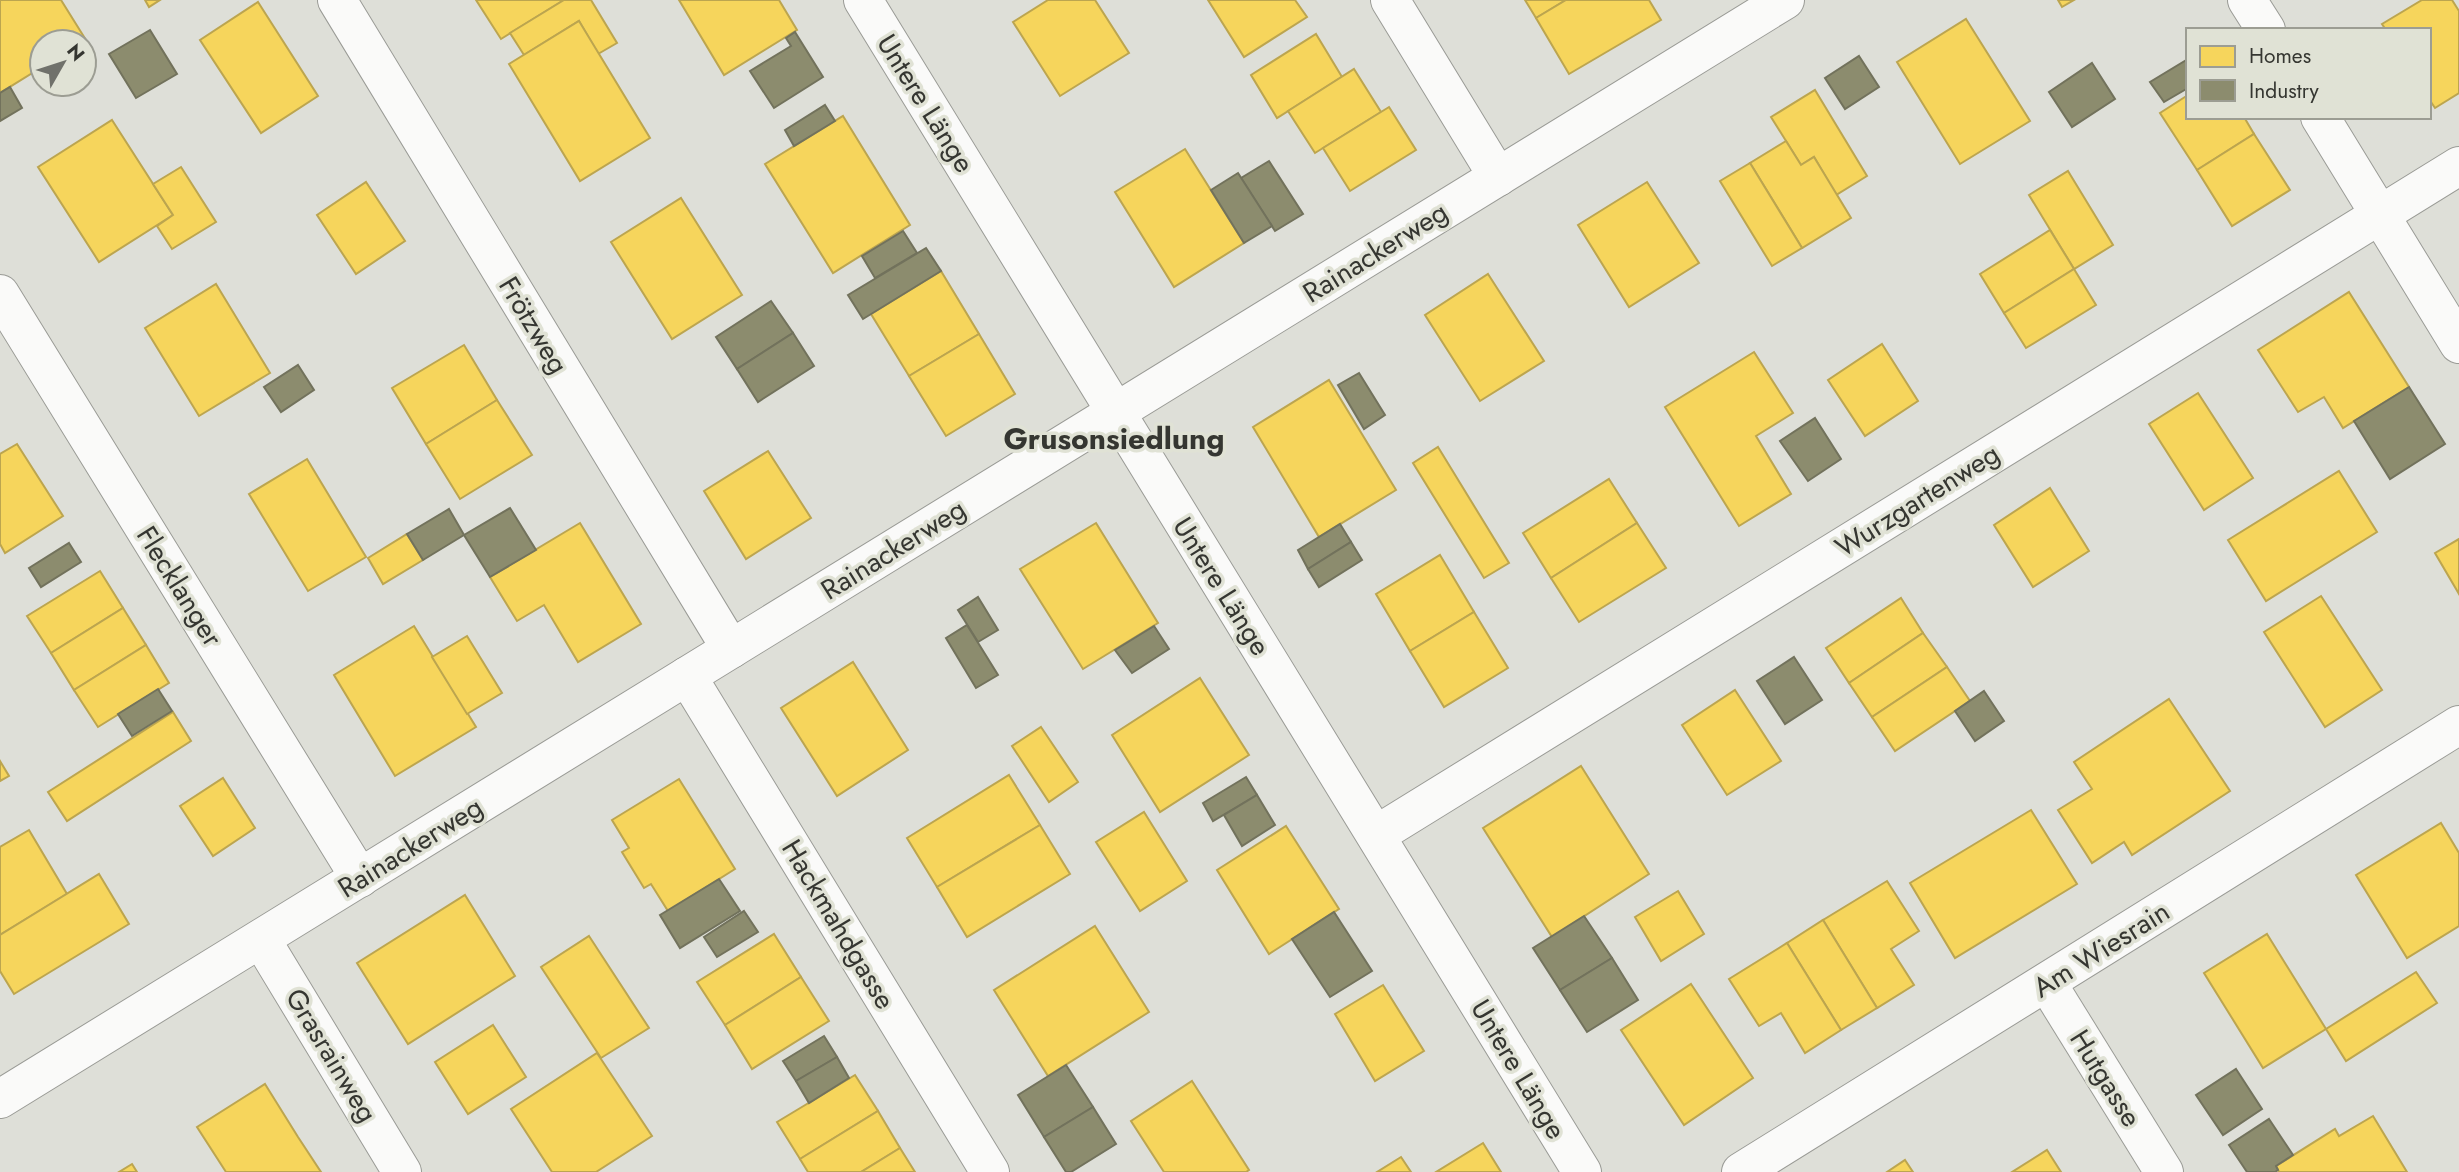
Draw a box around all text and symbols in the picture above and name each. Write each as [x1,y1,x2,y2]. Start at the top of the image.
street label: Untere Länge [867,26,984,181]
north arrow [28,28,98,98]
legend [2186,28,2431,119]
text: N [61,38,91,67]
text: Homes [2249,41,2311,71]
text: Industry [2249,76,2320,106]
street label: Rainackerweg [1295,192,1456,313]
street label: Frötzweg [488,269,579,382]
district label: Grusonsiedlung [1003,417,1225,460]
street label: Wurzgartenweg [1827,433,2007,567]
street label: Rainackerweg [813,489,974,610]
street label: Untere Länge [1163,509,1280,664]
street label: Flecklanger [126,518,233,655]
street label: Rainackerweg [330,787,491,908]
street label: Hackmahdgasse [772,832,905,1017]
street label: Am Wiesrain [2025,891,2178,1008]
street label: Grasrainweg [275,980,388,1130]
street label: Untere Länge [1461,992,1576,1147]
street label: Hutgasse [2060,1022,2152,1135]

